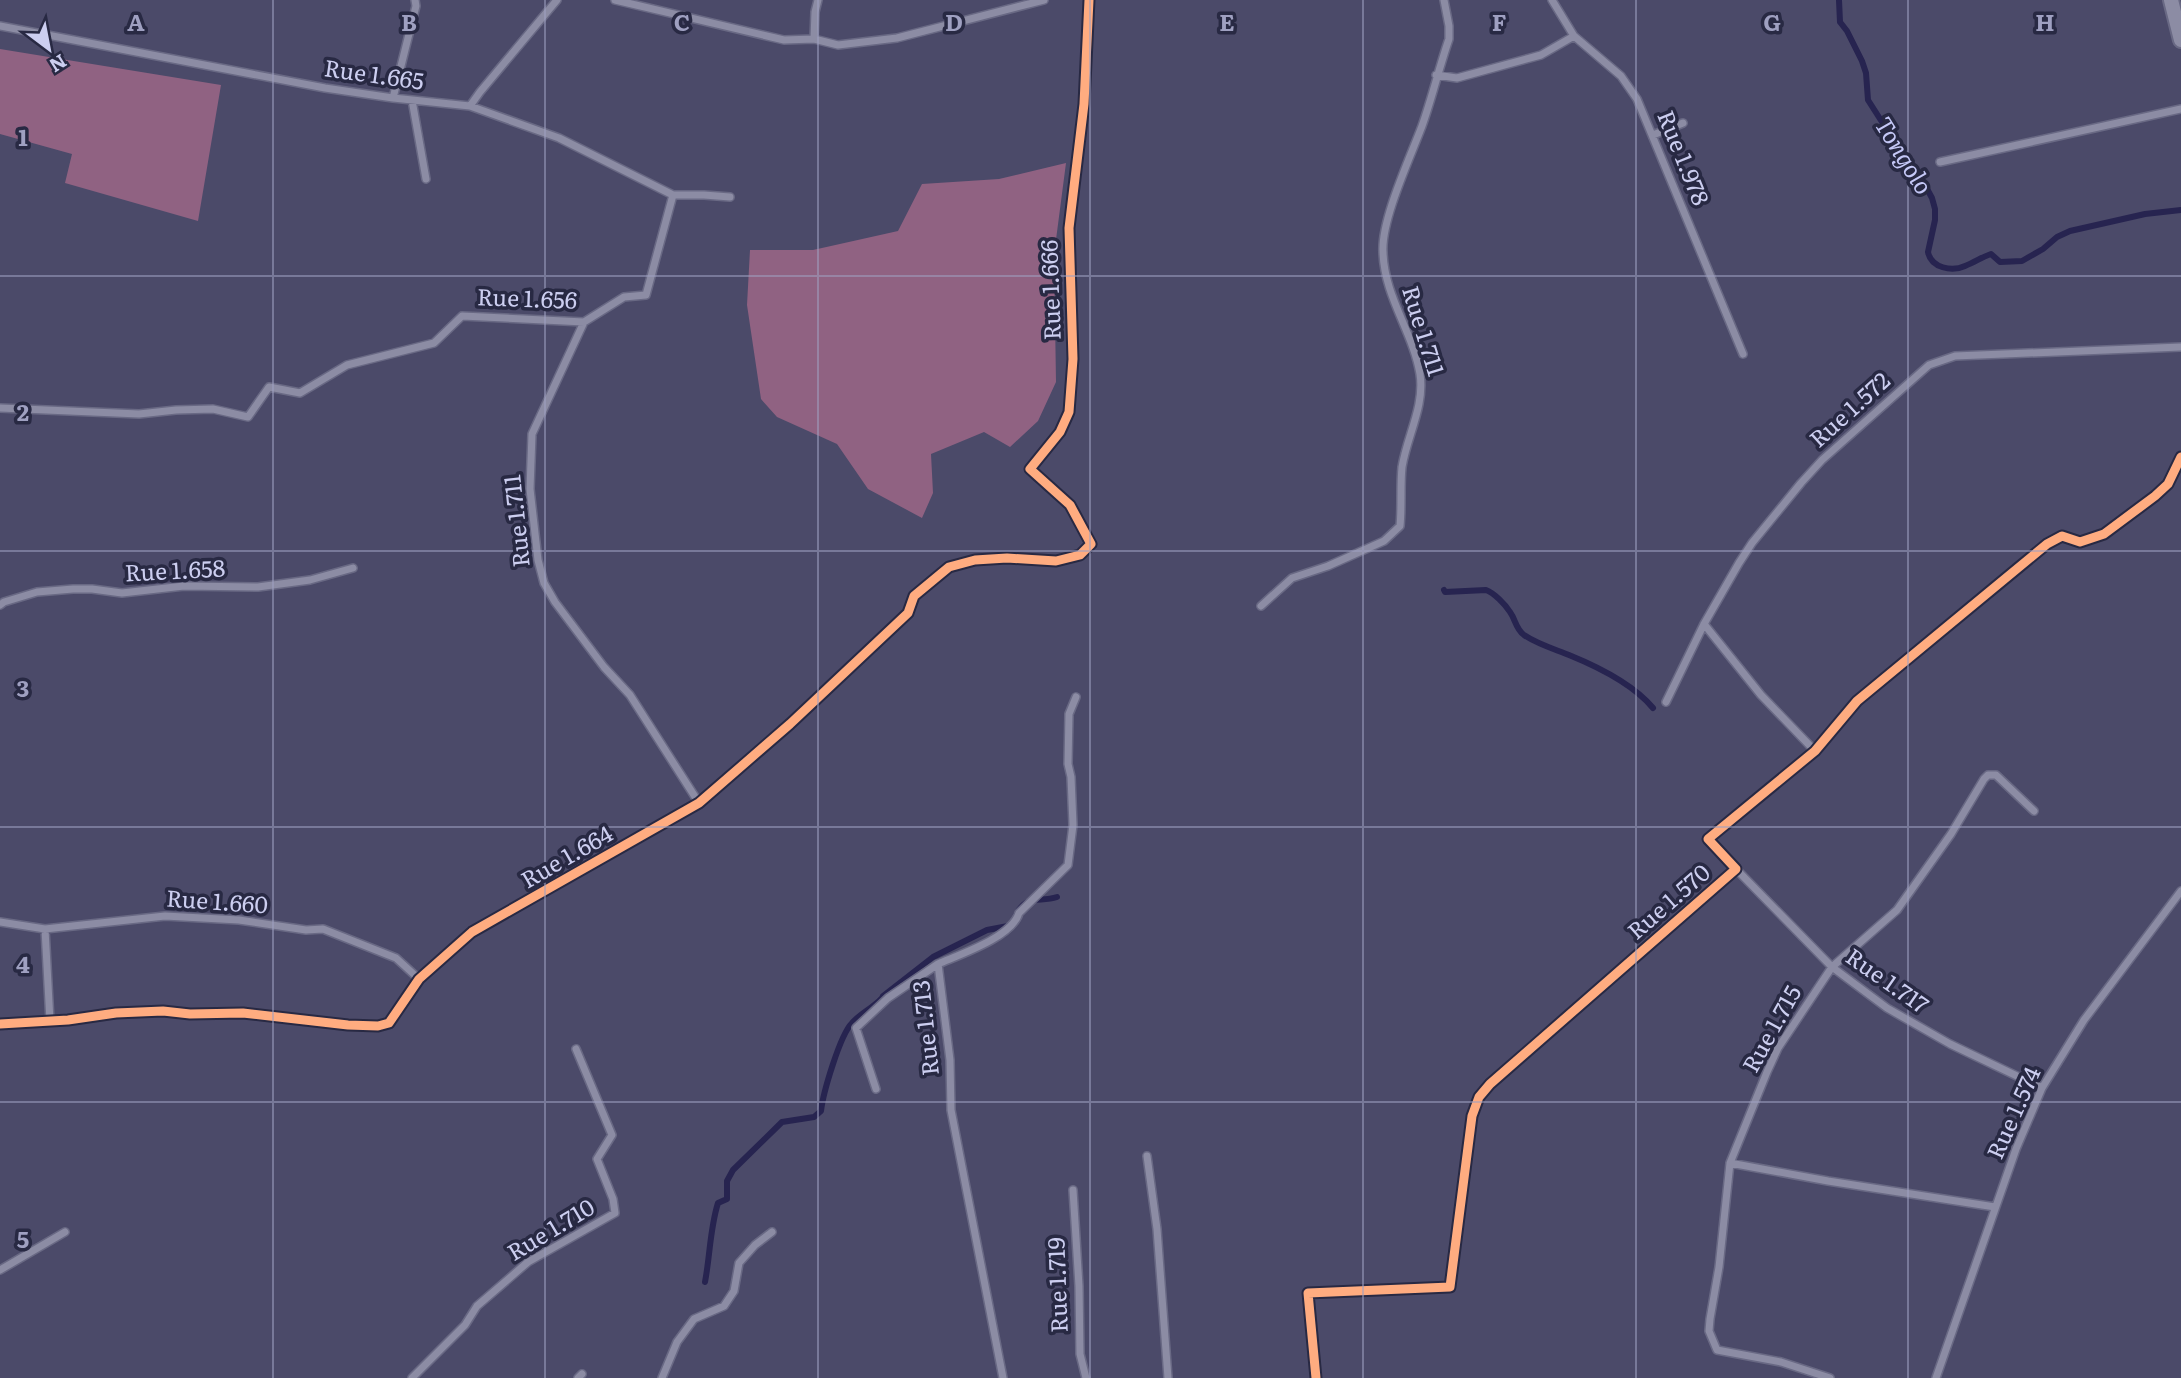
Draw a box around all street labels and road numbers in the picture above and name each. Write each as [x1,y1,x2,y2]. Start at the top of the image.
street label: Rue 1.665 [322,49,426,97]
street label: Rue 1.978 [1650,105,1719,210]
street label: Rue 1.666 [1030,239,1068,341]
street label: Rue 1.656 [476,278,578,316]
street label: Rue 1.711 [1395,281,1455,380]
street label: Rue 1.572 [1801,363,1897,454]
street label: Rue 1.711 [493,473,537,569]
street label: Rue 1.658 [124,549,226,589]
street label: Rue 1.664 [514,815,619,895]
street label: Rue 1.570 [1619,855,1717,946]
street label: Rue 1.660 [165,879,269,921]
street label: Rue 1.717 [1840,938,1937,1021]
street label: Rue 1.715 [1732,978,1808,1078]
street label: Rue 1.713 [902,979,946,1078]
street label: Rue 1.574 [1977,1060,2048,1164]
street label: Rue 1.710 [500,1189,600,1268]
street label: Rue 1.719 [1037,1237,1075,1333]

